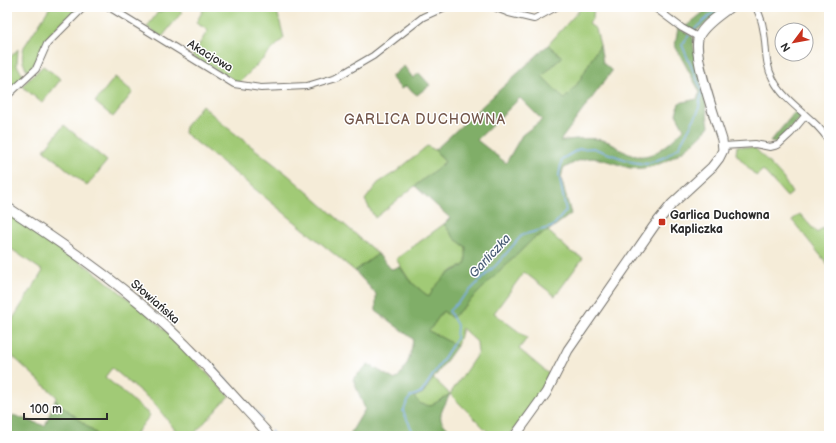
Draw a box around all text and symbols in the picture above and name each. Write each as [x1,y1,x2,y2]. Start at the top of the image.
north arrow [774,22,814,62]
street label: Akacjowa [184,37,236,76]
text: N [778,40,794,54]
district label: GARLICA DUCHOWNA [344,111,506,128]
place label: Garlica Duchowna Kapliczka [670,208,770,237]
marker: Garlica Duchowna Kapliczka [657,217,667,227]
water label: Garliczka [466,231,514,281]
street label: Słowiańska [127,277,183,328]
scale bar [24,395,107,421]
text: 100 m [30,402,62,417]

